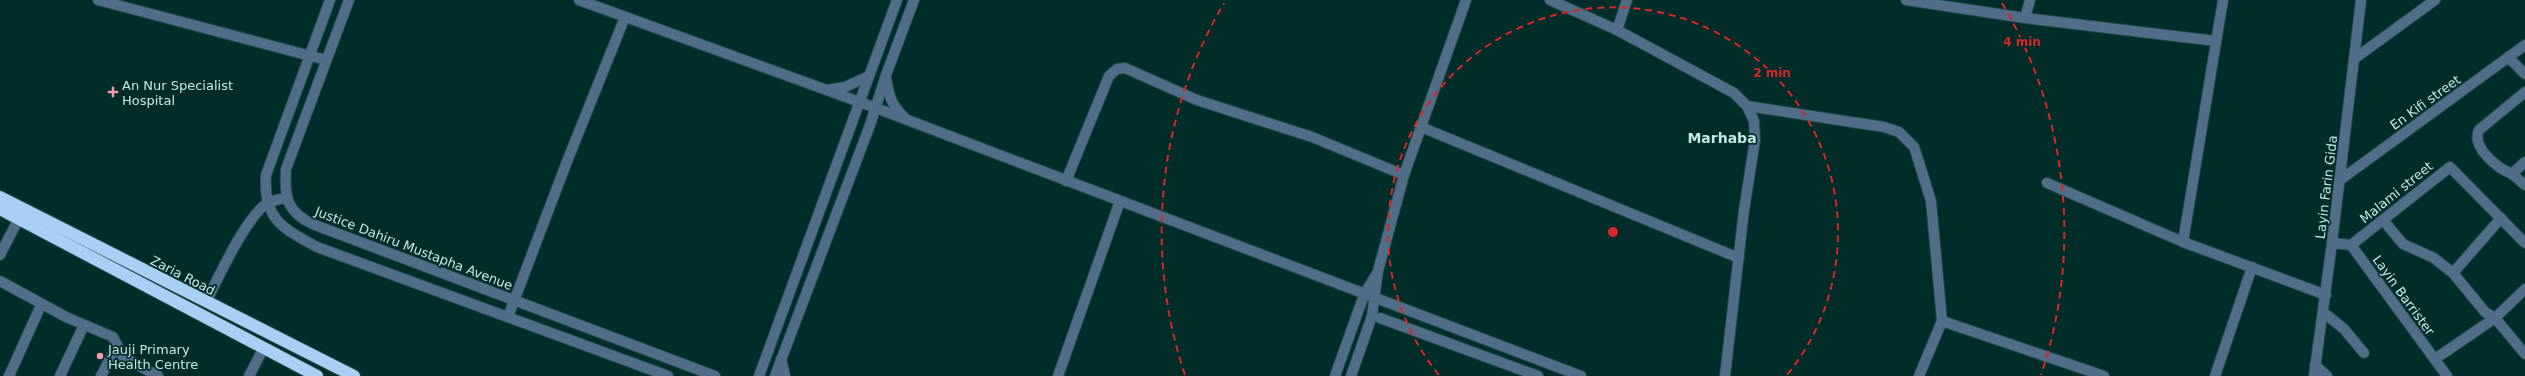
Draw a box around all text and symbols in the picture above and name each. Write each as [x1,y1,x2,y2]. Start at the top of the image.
text: 4 min [2003,35,2041,49]
text: 2 min [1753,66,1791,80]
street label: En Kifi street [2387,72,2463,133]
place label: An Nur Specialist Hospital [122,78,233,108]
marker: An Nur Specialist Hospital [107,86,119,98]
district label: Marhaba [1687,130,1757,146]
street label: Layin Farin Gida [2313,134,2340,240]
street label: Malami street [2357,158,2436,226]
street label: Justice Dahiru Mustapha Avenue [312,203,515,293]
centre of rings [1606,225,1620,239]
street label: Layin Barrister [2370,252,2438,339]
street label: Zaria Road [148,253,218,298]
place label: Jauji Primary Health Centre [107,342,198,372]
marker: Jauji Primary Health Centre [95,351,105,361]

